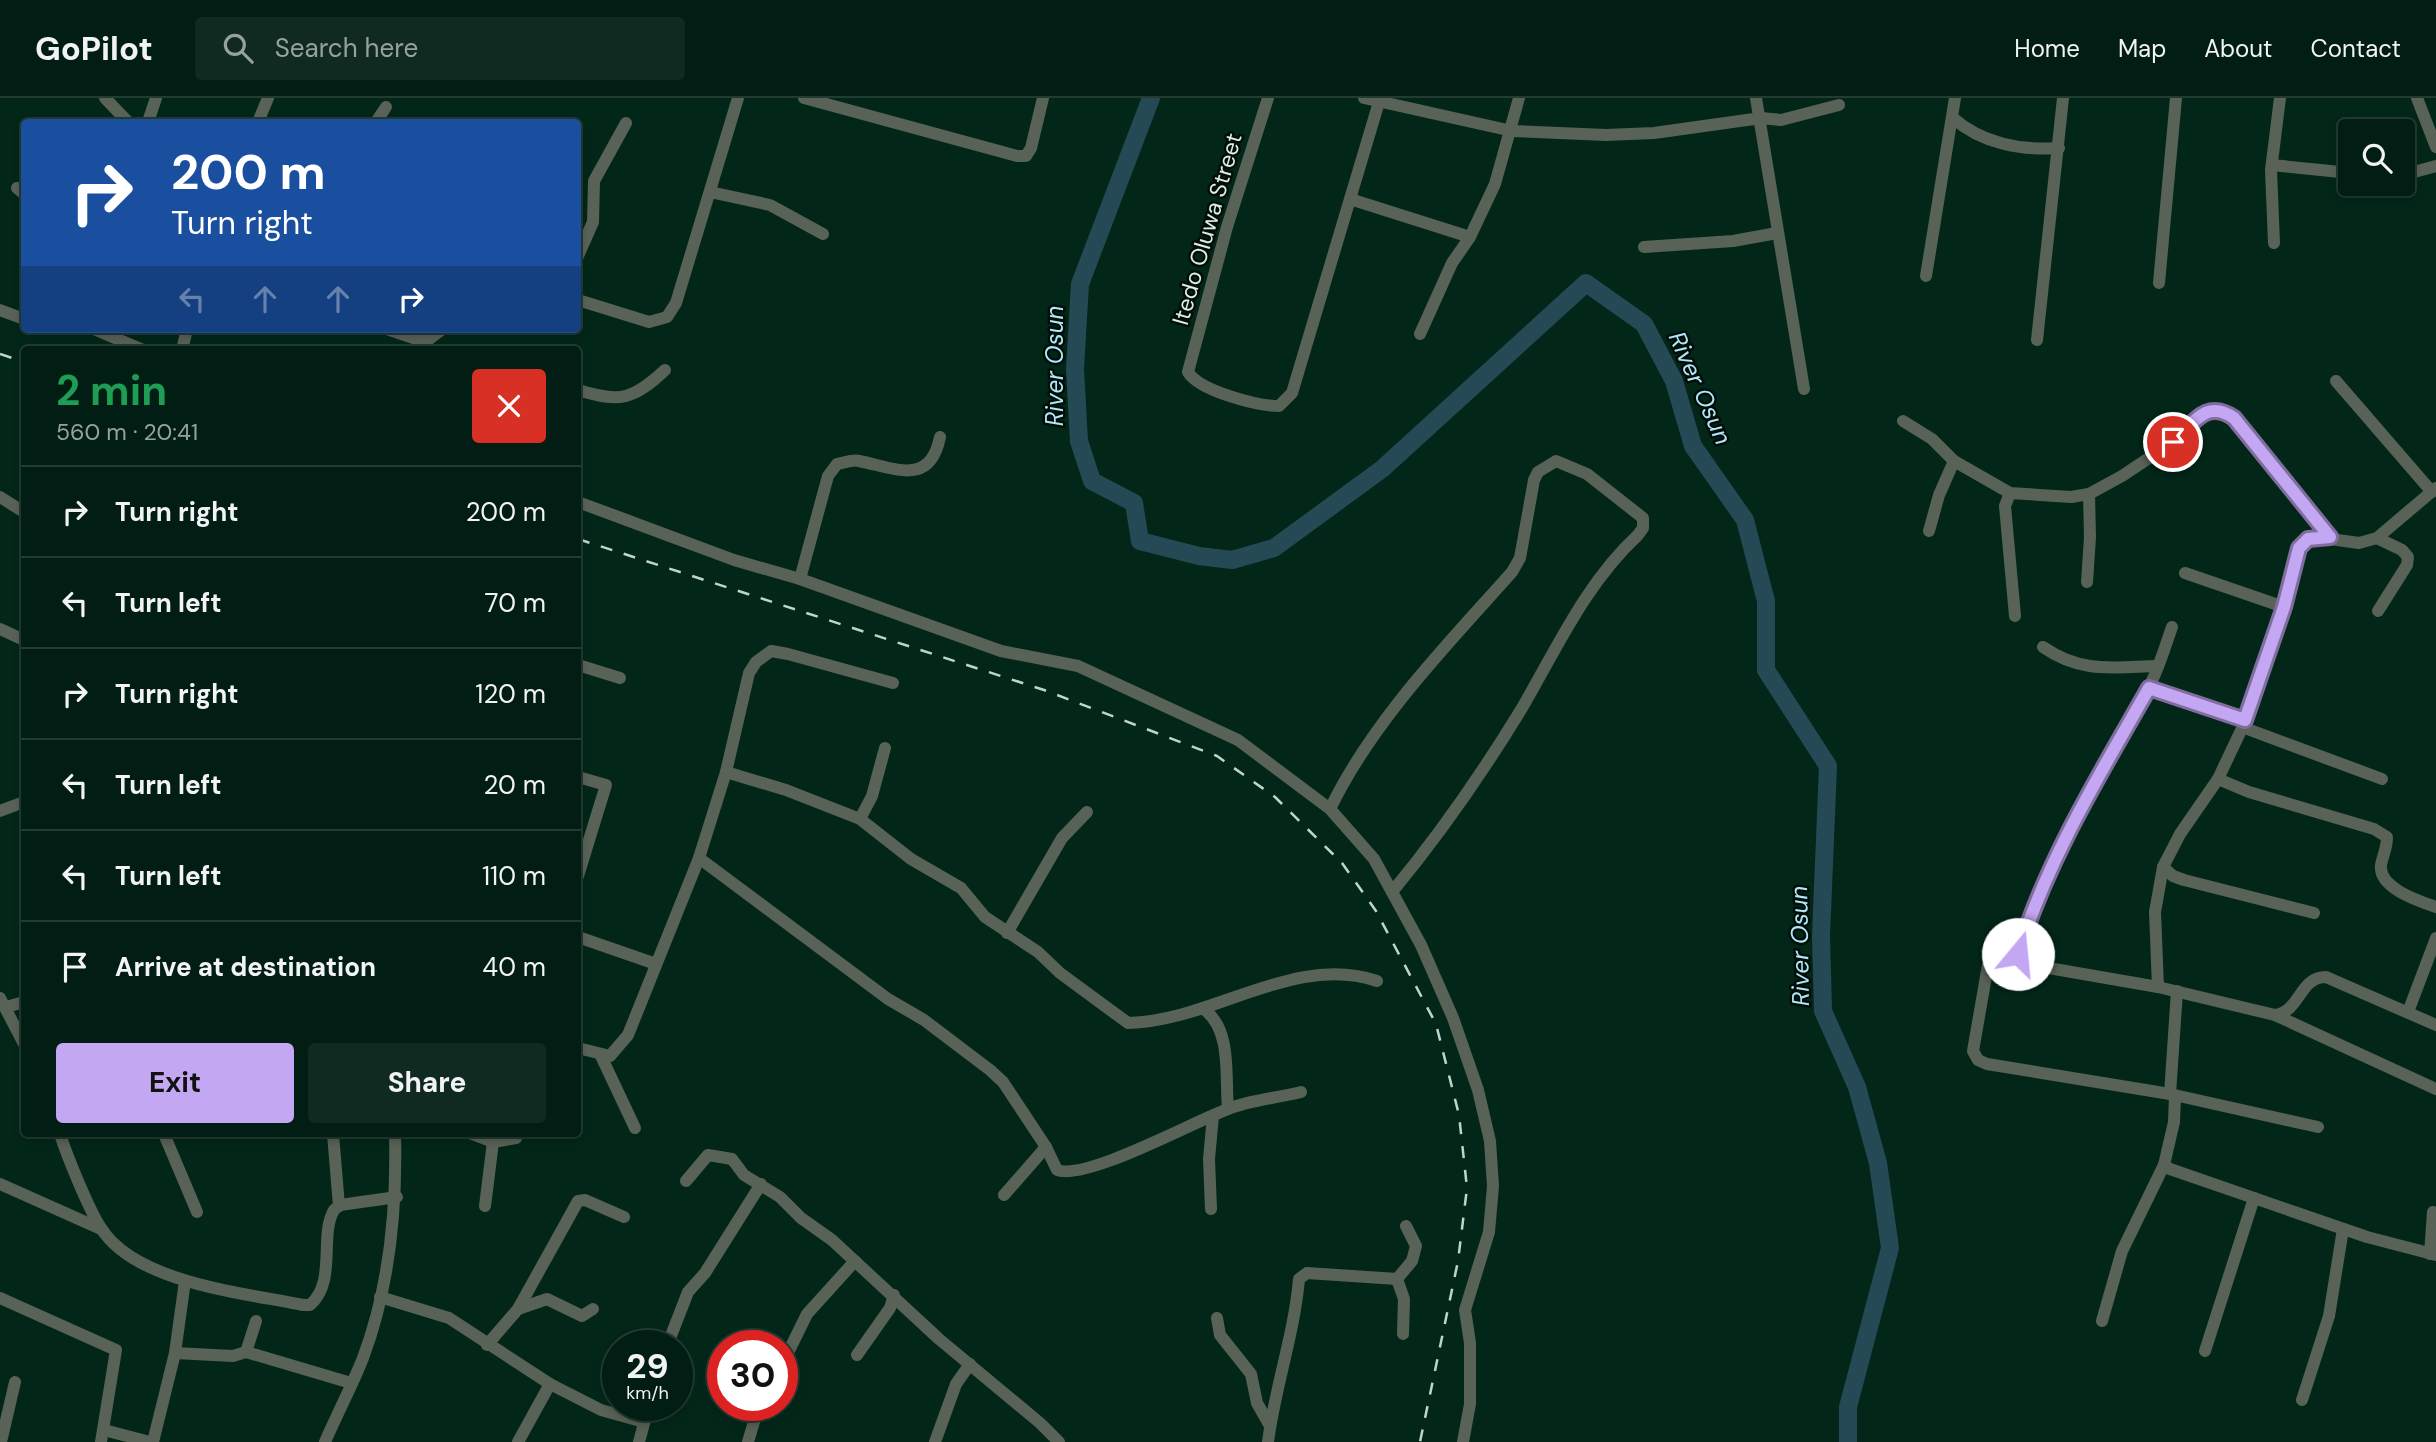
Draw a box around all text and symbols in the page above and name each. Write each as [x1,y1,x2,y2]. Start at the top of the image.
search box [195,17,685,80]
text: GoPilot [35,27,153,70]
icon: search [219,29,257,67]
text: Search here [275,31,418,65]
text: Home [2014,33,2080,64]
text: Map [2118,33,2166,64]
text: About [2204,33,2273,64]
text: Contact [2311,33,2401,64]
map controls [2338,119,2415,196]
button: search [2338,119,2415,196]
street label: Itedo Oluwa Street [1165,130,1249,328]
text: 200 m [171,140,326,204]
icon: right [56,147,147,238]
text: Turn right [171,202,313,244]
icon: left [173,280,211,318]
icon: ahead [246,280,284,318]
icon: ahead [319,280,357,318]
icon: right [392,280,430,318]
water label: River Osun [1039,306,1070,426]
water label: River Osun [1662,326,1739,449]
text: 2 min [56,363,167,418]
button: close [472,369,546,443]
pin [2143,412,2203,472]
text: 560 m · 20:41 [56,417,198,447]
icon: arrive [2154,423,2192,461]
icon: right [56,493,94,531]
text: Turn right [115,495,239,529]
text: 200 m [466,495,546,529]
icon: left [56,584,94,622]
text: Turn left [115,586,222,620]
text: 70 m [485,586,546,620]
icon: right [56,675,94,713]
text: Turn right [115,677,239,711]
text: 120 m [475,677,546,711]
icon: left [56,766,94,804]
text: Turn left [115,768,222,802]
text: 20 m [483,768,546,802]
icon: left [56,857,94,895]
text: Turn left [115,859,222,893]
text: 110 m [482,859,546,893]
water label: River Osun [1783,886,1816,1006]
position arrow [1981,917,2055,991]
icon: arrive [56,948,94,986]
text: Arrive at destination [115,950,376,984]
text: 40 m [482,950,546,984]
button: Exit [56,1043,294,1123]
button: Share [308,1043,546,1123]
speed limit sign: 30 [707,1330,798,1421]
text: 29 [626,1343,669,1389]
text: km/h [626,1381,669,1405]

